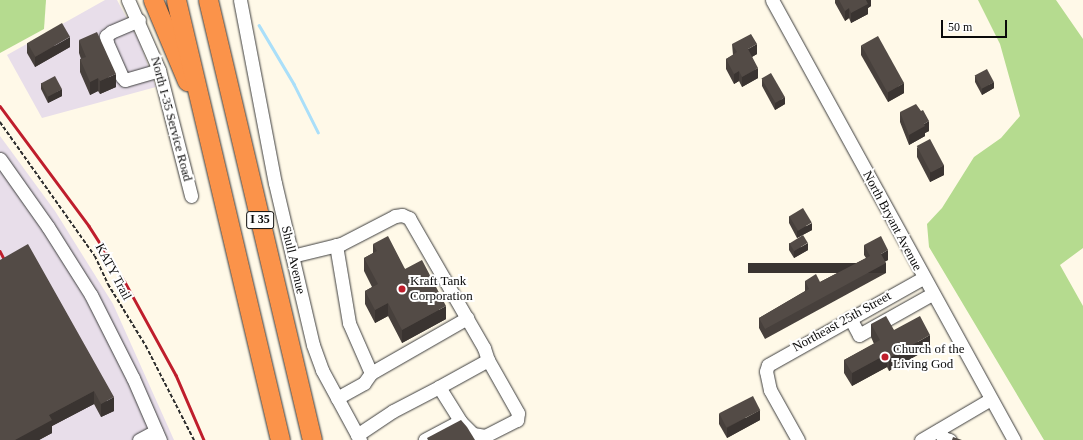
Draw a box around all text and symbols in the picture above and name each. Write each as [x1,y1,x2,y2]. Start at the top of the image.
scale bar [943,12,1009,38]
text: 50 m [948,20,972,34]
street label: North I-35 Service Road [147,55,195,183]
street label: North Bryant Avenue [859,168,925,274]
road number: I 35 [246,210,274,230]
street label: Shull Avenue [278,224,308,296]
street label: KATY Trail [91,241,135,303]
place label: Kraft Tank Corporation [410,274,473,305]
marker: Kraft Tank Corporation [397,284,407,294]
street label: Northeast 25th Street [790,288,894,356]
place label: Church of the Living God [893,342,964,373]
marker: Church of the Living God [880,352,890,362]

